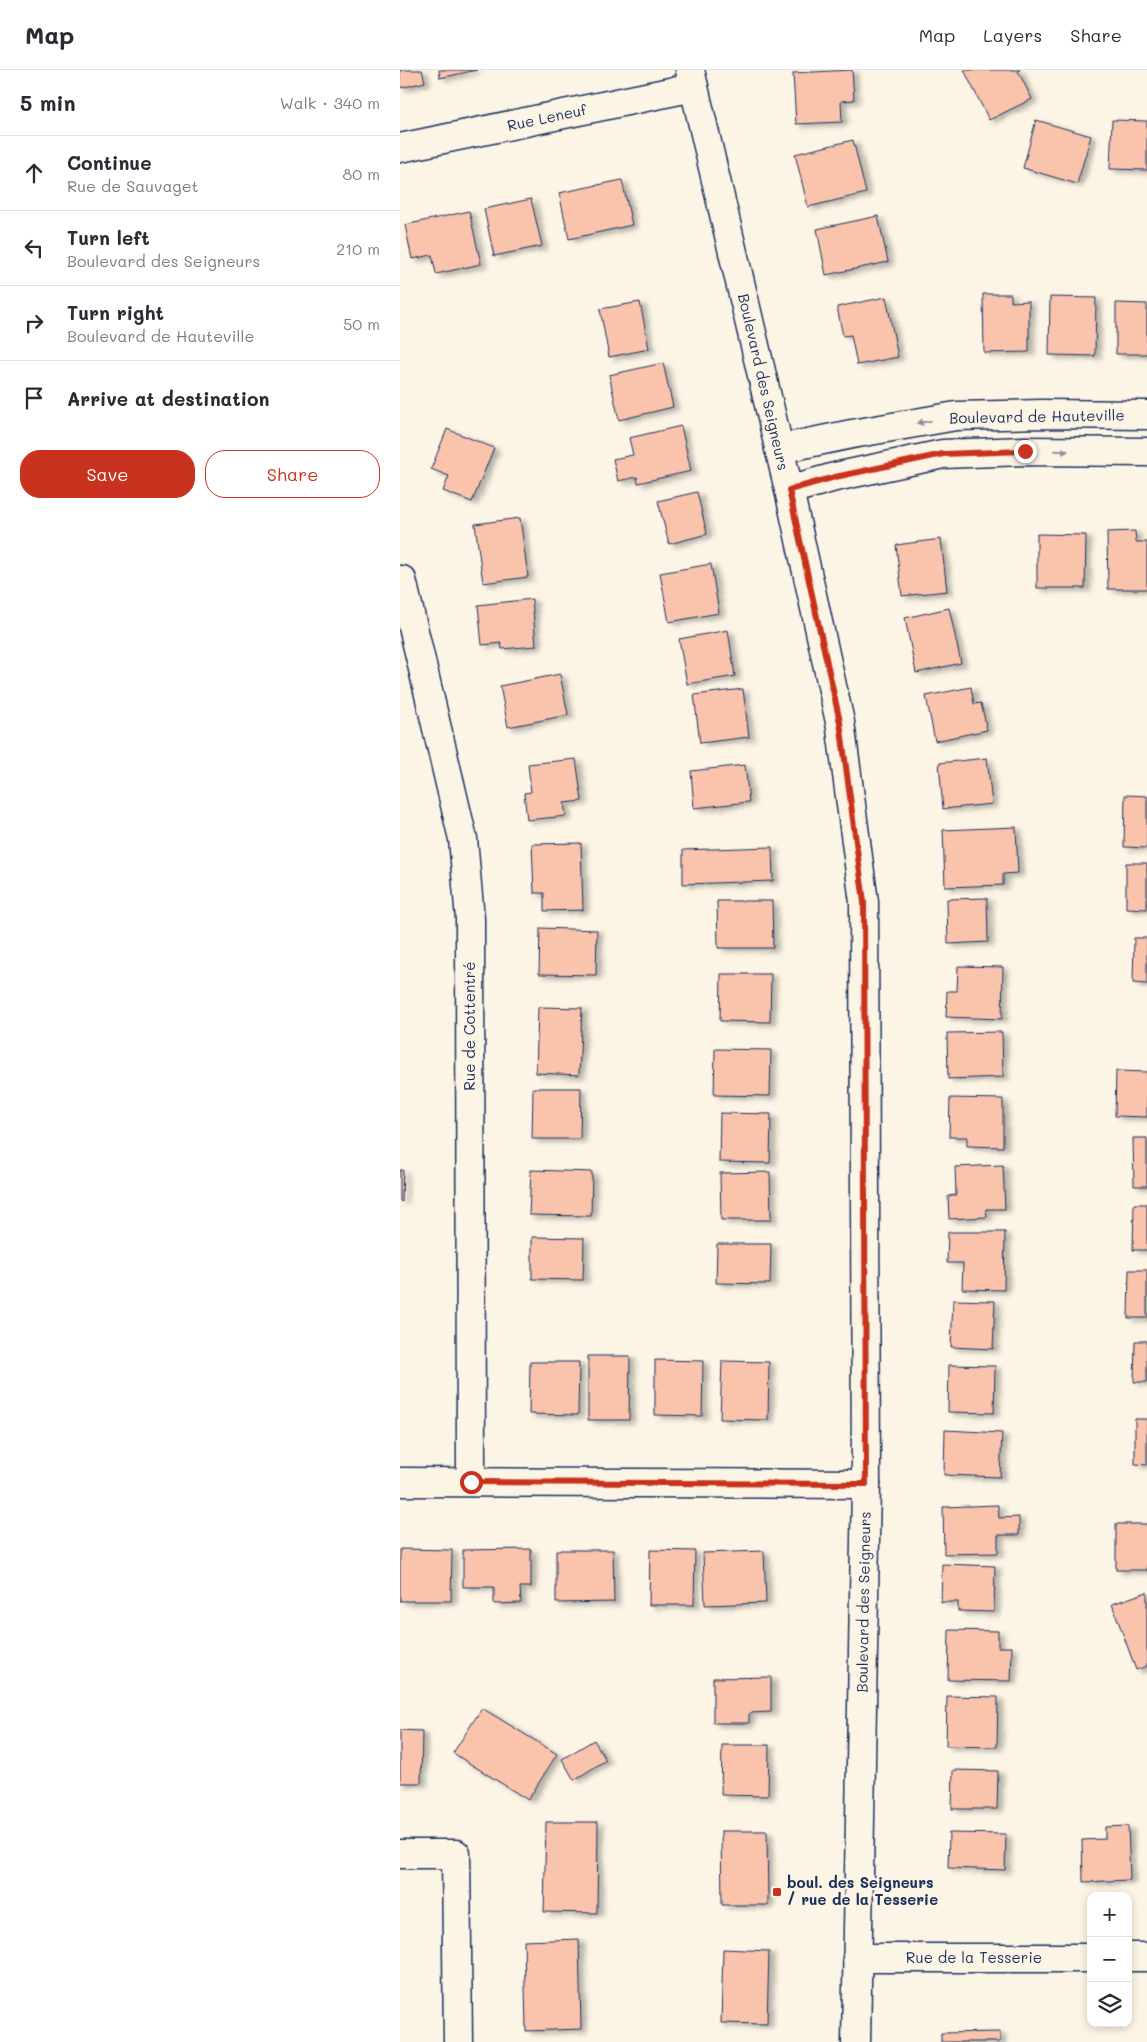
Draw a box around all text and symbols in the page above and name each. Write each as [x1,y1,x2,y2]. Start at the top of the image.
text: Map [25,19,74,50]
text: Map [919,23,955,47]
text: Layers [983,23,1042,47]
text: Share [1070,23,1122,47]
text: 5 min [20,89,76,116]
text: Walk · 340 m [280,92,380,113]
street label: Rue Leneuf [505,99,589,135]
text: Continue [67,150,152,175]
icon: ahead [20,159,48,187]
text: 80 m [343,163,380,184]
text: Rue de Sauvaget [67,175,199,196]
text: Turn left [67,225,150,250]
icon: left [20,234,48,262]
text: 210 m [336,238,380,259]
text: Boulevard des Seigneurs [67,250,260,271]
street label: Boulevard des Seigneurs [734,291,794,472]
text: Turn right [67,300,164,325]
icon: right [20,309,48,337]
text: 50 m [343,313,380,334]
text: Boulevard de Hauteville [67,325,254,346]
icon: arrive [20,384,48,412]
text: Arrive at destination [67,386,270,411]
street label: Boulevard de Hauteville [949,404,1125,428]
one-way arrow [915,418,931,426]
route end [1014,440,1037,463]
one-way arrow [1053,447,1069,455]
button: Save [20,450,195,498]
button: Share [205,450,380,498]
street label: Rue de Cottentré [459,961,479,1091]
route start [460,1471,483,1494]
street label: Boulevard des Seigneurs [851,1511,875,1693]
place label: boul. des Seigneurs / rue de la Tesserie [787,1872,938,1909]
marker: boul. des Seigneurs / rue de la Tesserie [771,1886,783,1898]
map controls [1087,1892,1132,2027]
button: + [1087,1892,1132,1937]
button: − [1087,1937,1132,1982]
street label: Rue de la Tesserie [906,1947,1042,1967]
button: layers [1087,1982,1132,2027]

